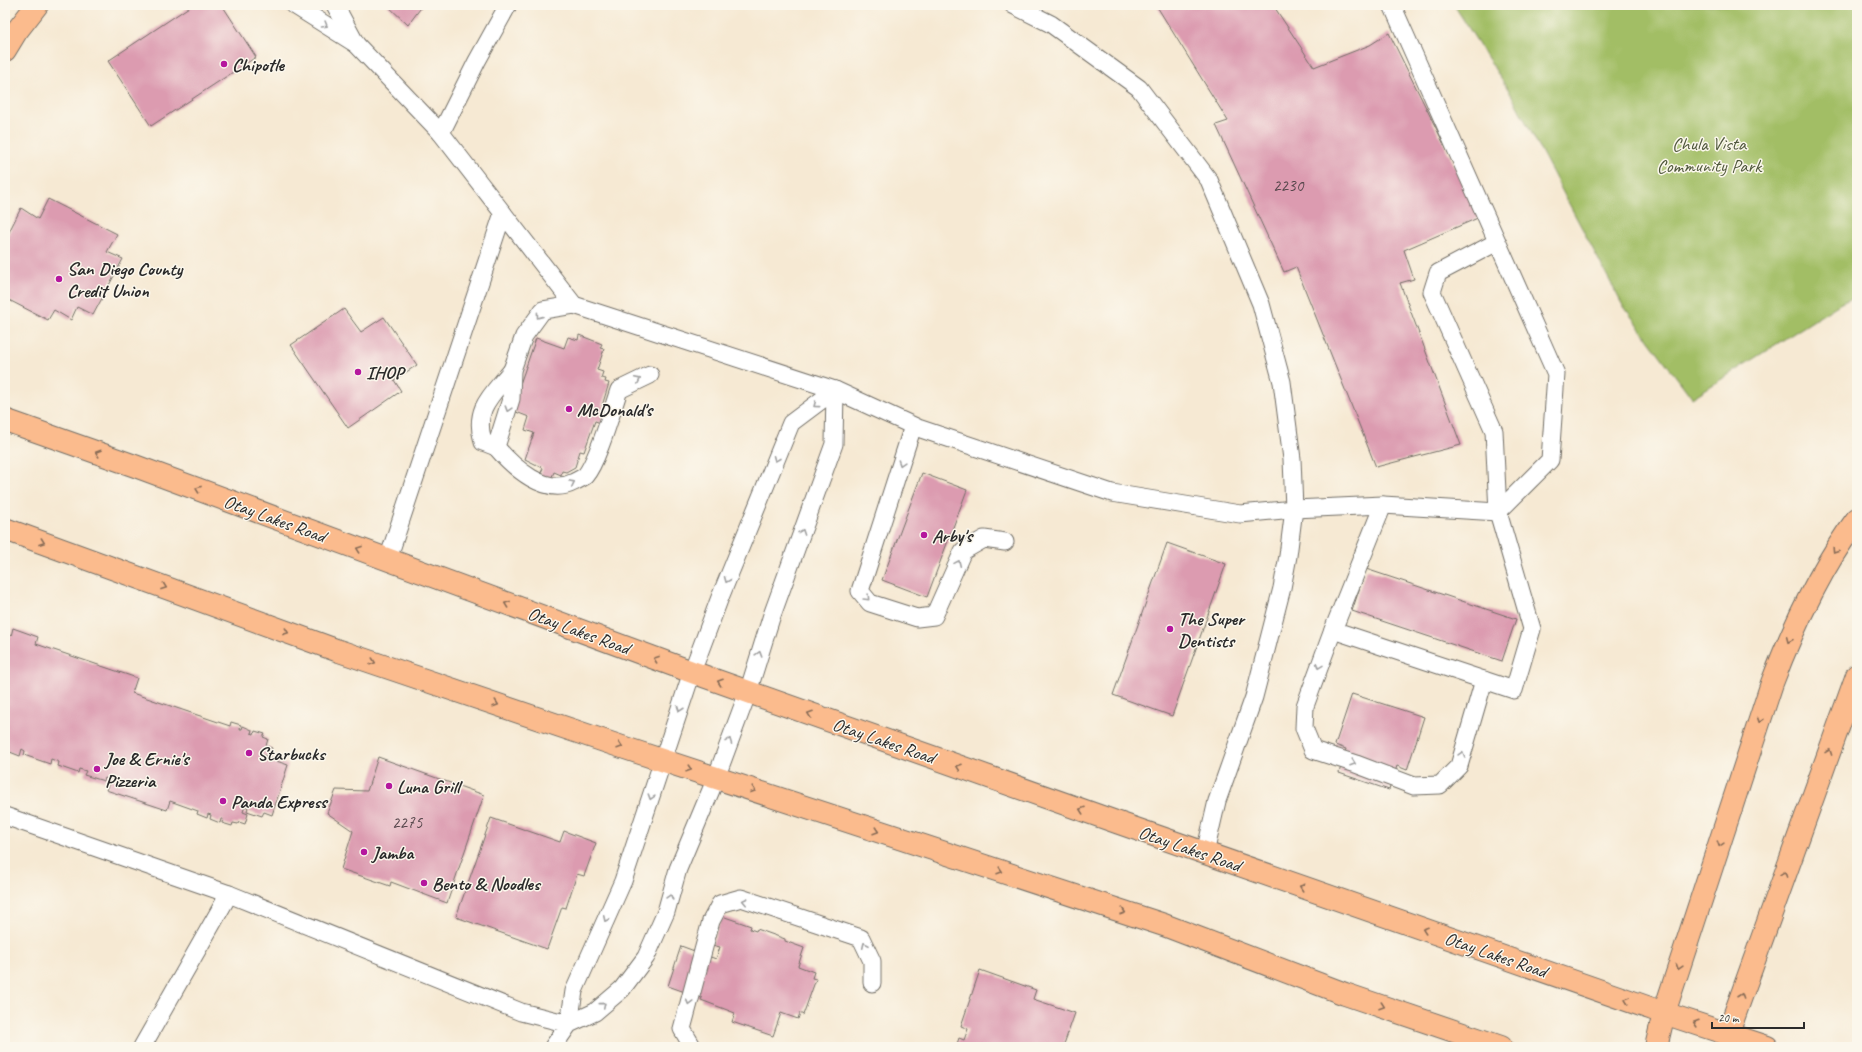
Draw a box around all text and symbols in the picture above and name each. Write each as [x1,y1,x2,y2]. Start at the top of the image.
one-way arrow [321,20,328,27]
place label: Chipotle [232,53,286,77]
marker: Chipotle [219,59,229,69]
park label: Chula Vista Community Park [1657,132,1763,178]
house number: 2230 [1273,175,1305,196]
place label: San Diego County Credit Union [67,257,184,303]
marker: San Diego County Credit Union [54,274,64,284]
one-way arrow [537,312,544,319]
place label: IHOP [366,361,406,385]
marker: IHOP [353,367,363,377]
one-way arrow [634,377,642,385]
place label: McDonald's [577,398,655,422]
one-way arrow [813,400,820,407]
marker: McDonald's [564,404,574,414]
one-way arrow [504,405,513,412]
one-way arrow [95,449,102,457]
one-way arrow [773,456,781,463]
one-way arrow [897,459,906,466]
one-way arrow [567,480,575,488]
one-way arrow [195,485,202,493]
street label: Otay Lakes Road [220,489,332,550]
place label: Arby's [932,524,974,548]
one-way arrow [797,528,806,535]
marker: Arby's [919,530,929,540]
one-way arrow [38,538,45,546]
one-way arrow [356,545,363,553]
one-way arrow [1833,547,1840,554]
one-way arrow [953,559,961,567]
one-way arrow [724,576,732,583]
one-way arrow [160,582,167,591]
one-way arrow [862,593,869,601]
one-way arrow [504,600,511,608]
street label: Otay Lakes Road [524,601,636,662]
place label: The Super Dentists [1178,607,1246,653]
marker: The Super Dentists [1165,624,1175,634]
one-way arrow [282,627,289,635]
one-way arrow [1785,637,1793,644]
one-way arrow [754,651,763,658]
one-way arrow [652,655,659,663]
one-way arrow [370,658,377,666]
one-way arrow [1316,663,1324,670]
one-way arrow [717,678,724,687]
one-way arrow [493,699,500,708]
one-way arrow [676,706,684,713]
one-way arrow [807,710,814,719]
street label: Otay Lakes Road [829,712,941,771]
one-way arrow [1756,717,1765,724]
one-way arrow [725,738,733,745]
one-way arrow [616,741,623,750]
place label: Starbucks [257,742,327,766]
place label: Joe & Ernie's Pizzeria [103,747,191,793]
marker: Starbucks [244,748,254,758]
one-way arrow [1824,748,1833,755]
one-way arrow [1457,751,1466,758]
one-way arrow [1350,758,1357,767]
one-way arrow [956,763,963,771]
marker: Joe & Ernie's Pizzeria [92,764,102,774]
one-way arrow [685,764,692,773]
place label: Luna Grill [397,775,463,799]
marker: Luna Grill [384,781,394,791]
one-way arrow [749,785,756,794]
place label: Panda Express [231,790,329,814]
one-way arrow [647,794,656,801]
marker: Panda Express [218,796,228,806]
one-way arrow [1079,806,1086,815]
house number: 2275 [392,812,424,833]
street label: Otay Lakes Road [1135,820,1247,879]
one-way arrow [873,826,880,834]
one-way arrow [1716,840,1724,847]
place label: Jamba [370,841,415,865]
marker: Jamba [359,847,369,857]
one-way arrow [996,866,1003,875]
one-way arrow [1780,870,1788,877]
place label: Bento & Noodles [432,872,542,896]
marker: Bento & Noodles [419,878,429,888]
one-way arrow [1299,883,1306,891]
one-way arrow [665,894,674,901]
one-way arrow [742,897,749,905]
one-way arrow [1120,907,1127,916]
one-way arrow [603,915,611,922]
one-way arrow [1422,926,1429,934]
street label: Otay Lakes Road [1441,926,1553,985]
one-way arrow [862,942,870,950]
one-way arrow [1675,964,1684,971]
one-way arrow [1736,993,1744,1000]
one-way arrow [1624,996,1631,1005]
one-way arrow [685,999,694,1006]
one-way arrow [1378,1002,1385,1010]
one-way arrow [598,1003,605,1010]
scale bar [1712,1004,1804,1030]
text: 20 m [1718,1010,1740,1026]
one-way arrow [1692,1019,1699,1028]

